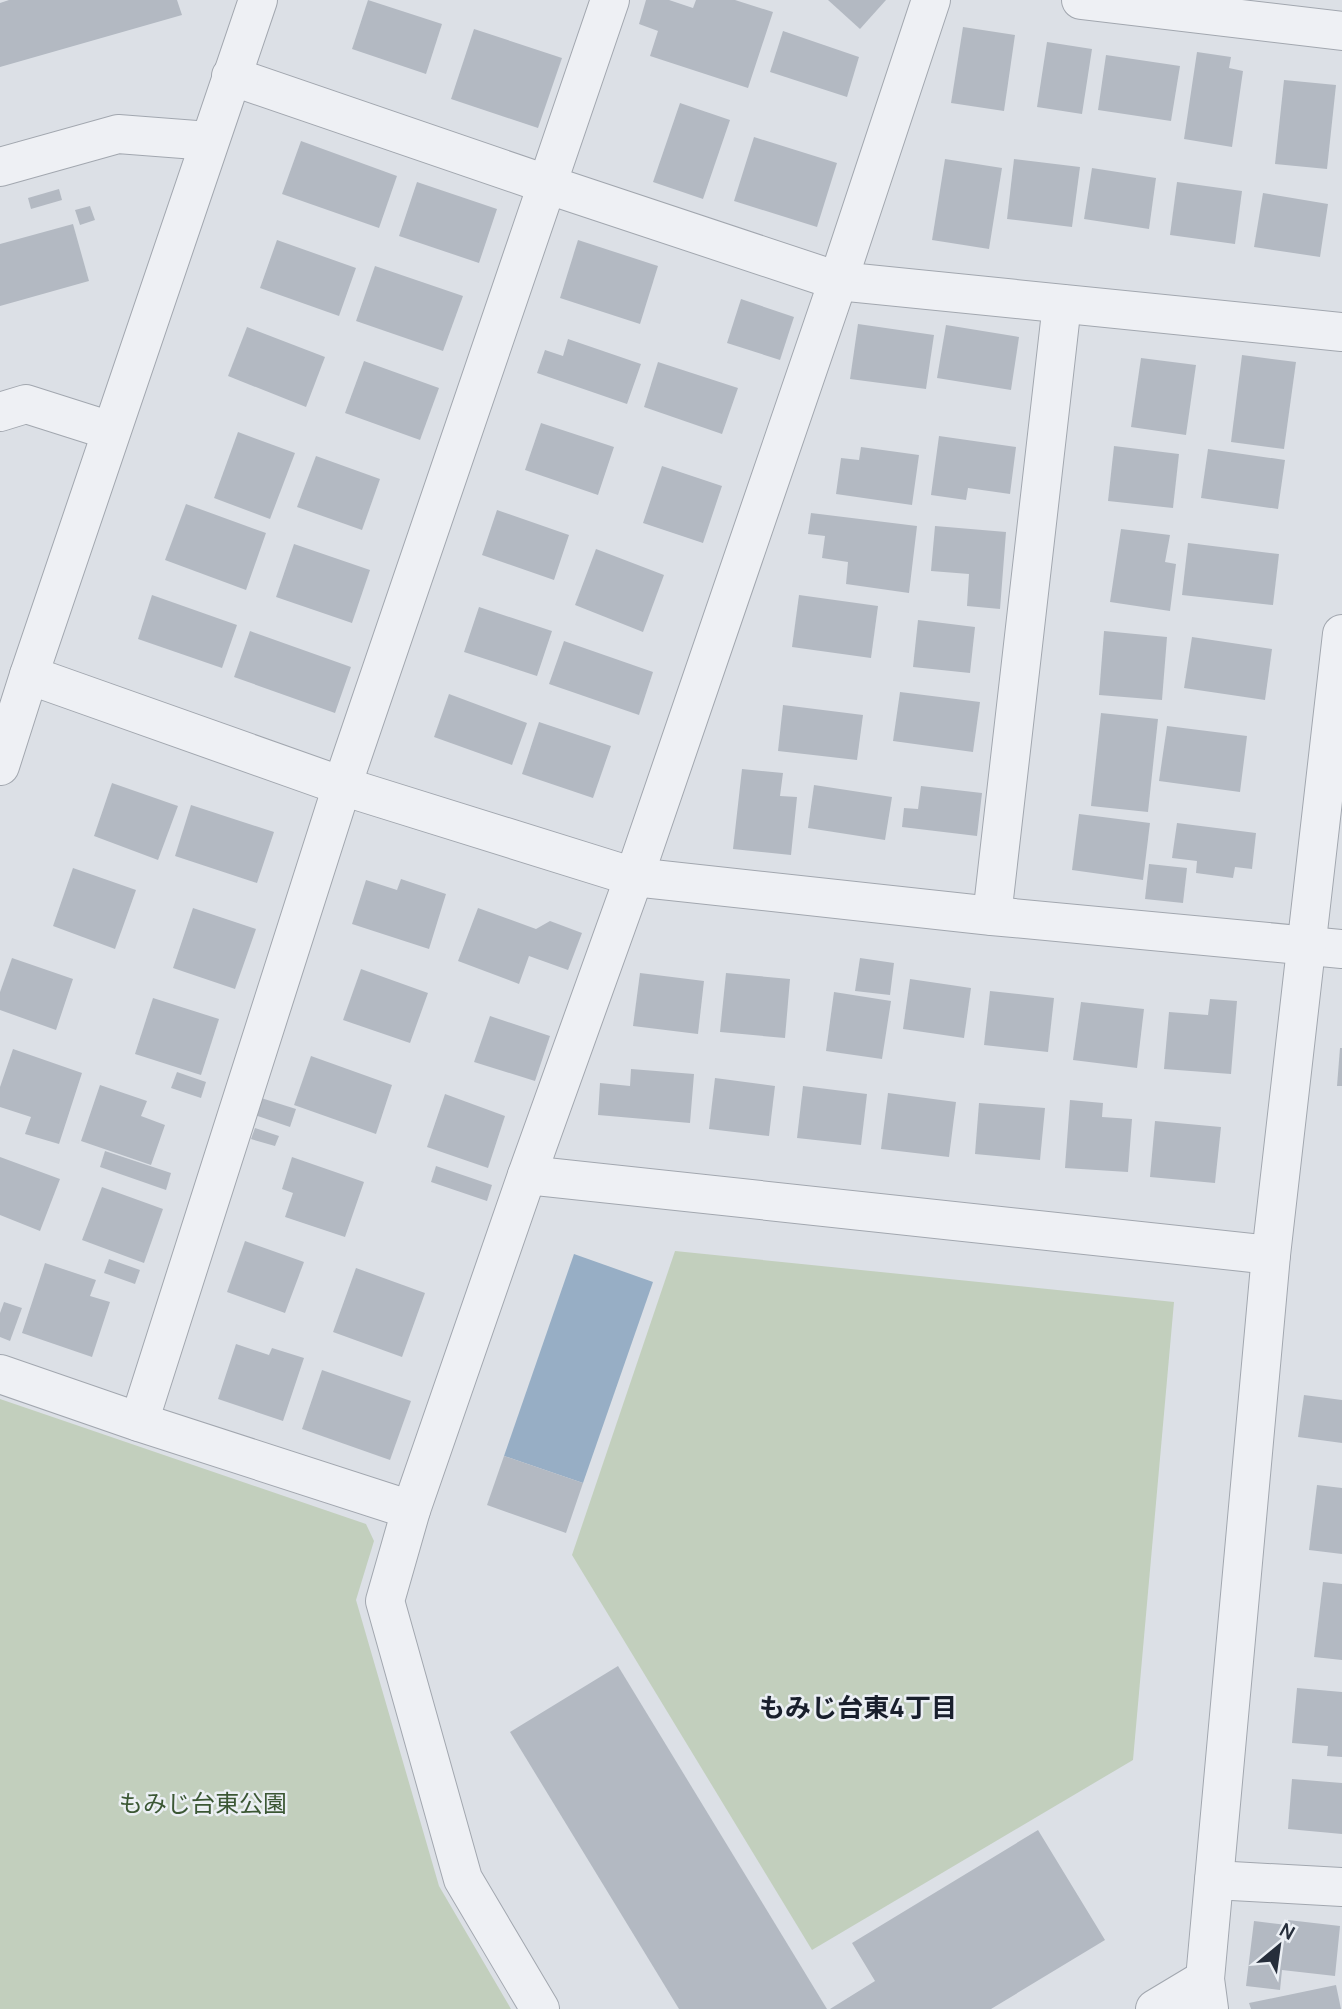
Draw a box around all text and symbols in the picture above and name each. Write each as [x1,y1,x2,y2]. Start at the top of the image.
district label: もみじ台東4丁目 [759,1689,957,1725]
park label: もみじ台東公園 [119,1786,287,1819]
north arrow [1244,1911,1314,1981]
text: N [1275,1916,1300,1946]

